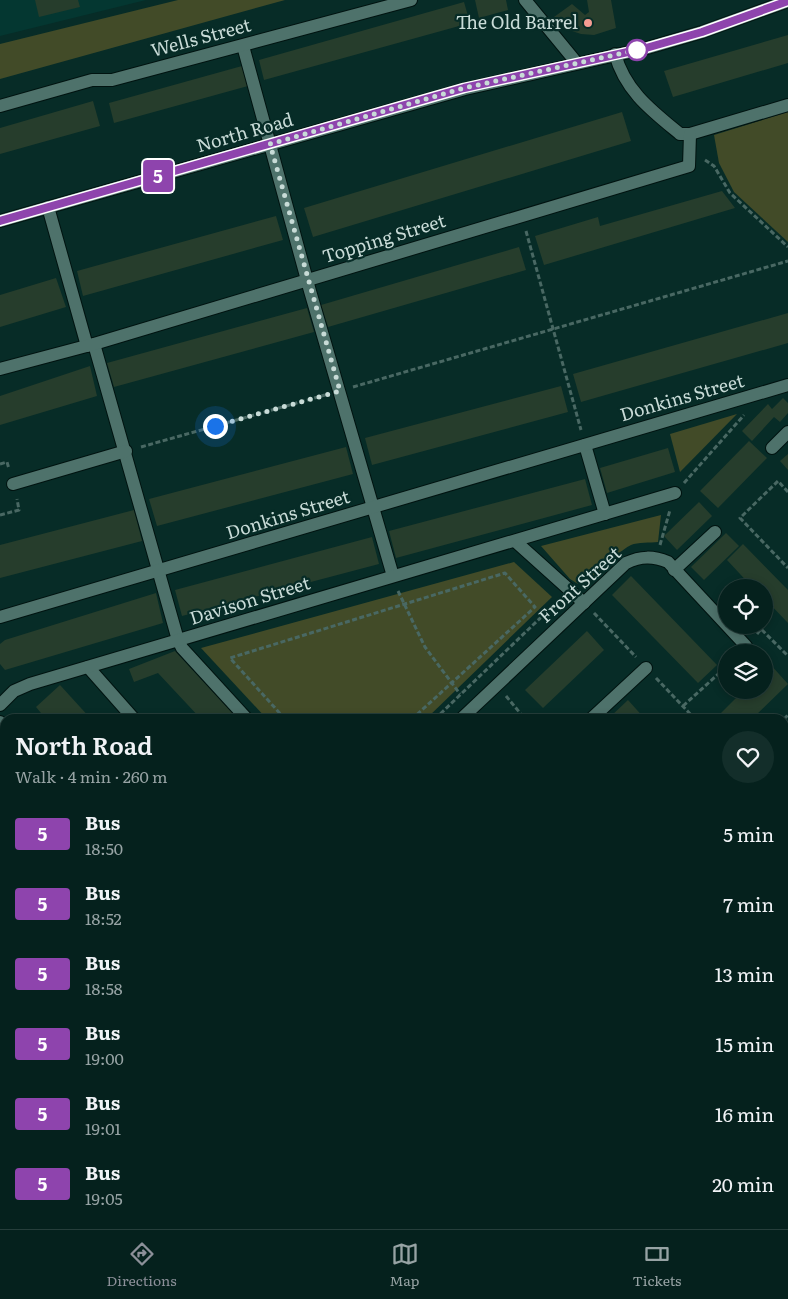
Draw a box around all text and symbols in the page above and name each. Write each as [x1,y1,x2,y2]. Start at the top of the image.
place label: The Old Barrel [456,8,578,35]
street label: Wells Street [148,10,254,63]
marker: The Old Barrel [582,17,594,29]
unlabelled marker [626,39,648,61]
street label: North Road [193,105,296,158]
line badge: 5 [142,160,174,192]
text: 5 [153,162,163,189]
street label: Topping Street [319,206,449,269]
street label: Donkins Street [616,366,748,427]
your location [203,414,228,439]
street label: Donkins Street [222,482,353,545]
street label: Front Street [532,539,627,628]
street label: Davison Street [186,568,314,631]
map controls [718,579,773,699]
button: locate [718,579,773,634]
button: layers [718,644,773,699]
text: North Road [15,727,152,762]
button: heart [722,731,774,783]
text: Walk · 4 min · 260 m [15,764,168,788]
text: Bus [85,808,120,836]
text: 5 [38,820,47,847]
text: 5 min [723,820,774,848]
text: 18:50 [85,836,123,860]
text: Bus [85,878,120,906]
text: 5 [38,890,47,917]
text: 7 min [723,890,774,918]
text: 18:52 [85,906,122,930]
text: Bus [85,948,120,976]
text: 5 [38,960,47,987]
text: 13 min [715,960,774,988]
text: 18:58 [85,976,123,1000]
text: Bus [85,1018,120,1046]
text: 5 [38,1030,47,1057]
text: 15 min [715,1030,774,1058]
text: 19:00 [85,1046,124,1070]
text: Bus [85,1088,120,1116]
text: 5 [38,1100,47,1127]
text: 16 min [715,1100,774,1128]
text: 19:01 [85,1116,121,1140]
text: Bus [85,1158,120,1186]
text: 5 [38,1170,47,1197]
text: 20 min [712,1170,774,1198]
text: 19:05 [85,1186,123,1210]
tab: Directions [107,1240,177,1290]
tab: Map [390,1240,419,1290]
tab: Tickets [633,1240,681,1290]

